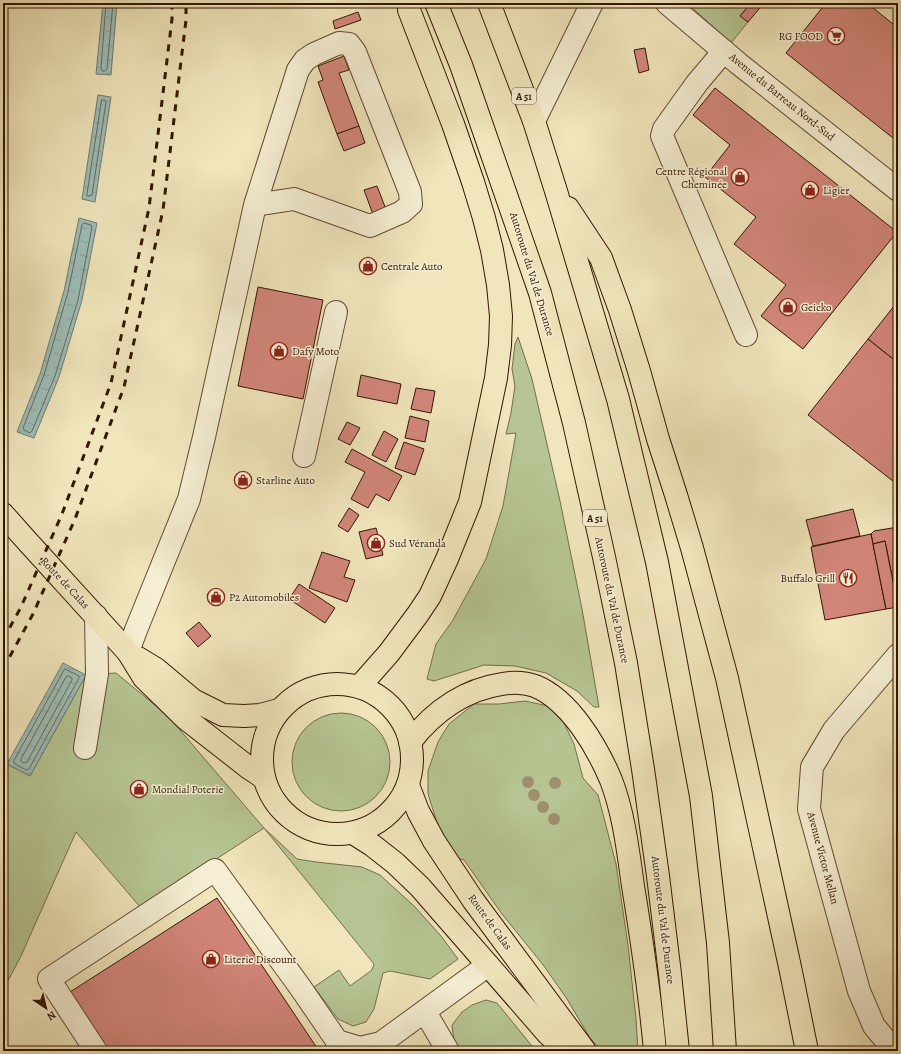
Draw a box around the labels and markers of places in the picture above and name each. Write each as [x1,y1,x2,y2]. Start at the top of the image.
supermarket icon: RG FOOD [826,26,846,46]
place label: RG FOOD [778,29,823,44]
place label: Centre Régional Cheminée [655,164,727,192]
shop icon: Centre Régional Cheminée [730,167,750,187]
shop icon: Ligier [800,180,820,200]
place label: Ligier [823,183,849,198]
shop icon: Centrale Auto [358,256,378,276]
place label: Centrale Auto [381,259,443,274]
shop icon: Geicko [778,297,798,317]
place label: Geicko [801,300,832,315]
shop icon: Dafy Moto [269,341,289,361]
place label: Dafy Moto [292,344,340,359]
shop icon: Starline Auto [233,470,253,490]
place label: Starline Auto [256,473,316,488]
shop icon: Sud Véranda [366,533,386,553]
place label: Sud Véranda [389,536,447,551]
restaurant icon: Buffalo Grill [838,568,858,588]
place label: Buffalo Grill [780,571,835,586]
shop icon: P2 Automobiles [206,587,226,607]
place label: P2 Automobiles [229,590,299,605]
shop icon: Mondial Poterie [129,779,149,799]
place label: Mondial Poterie [152,782,224,797]
shop icon: Literie Discount [201,949,221,969]
place label: Literie Discount [224,952,297,967]

